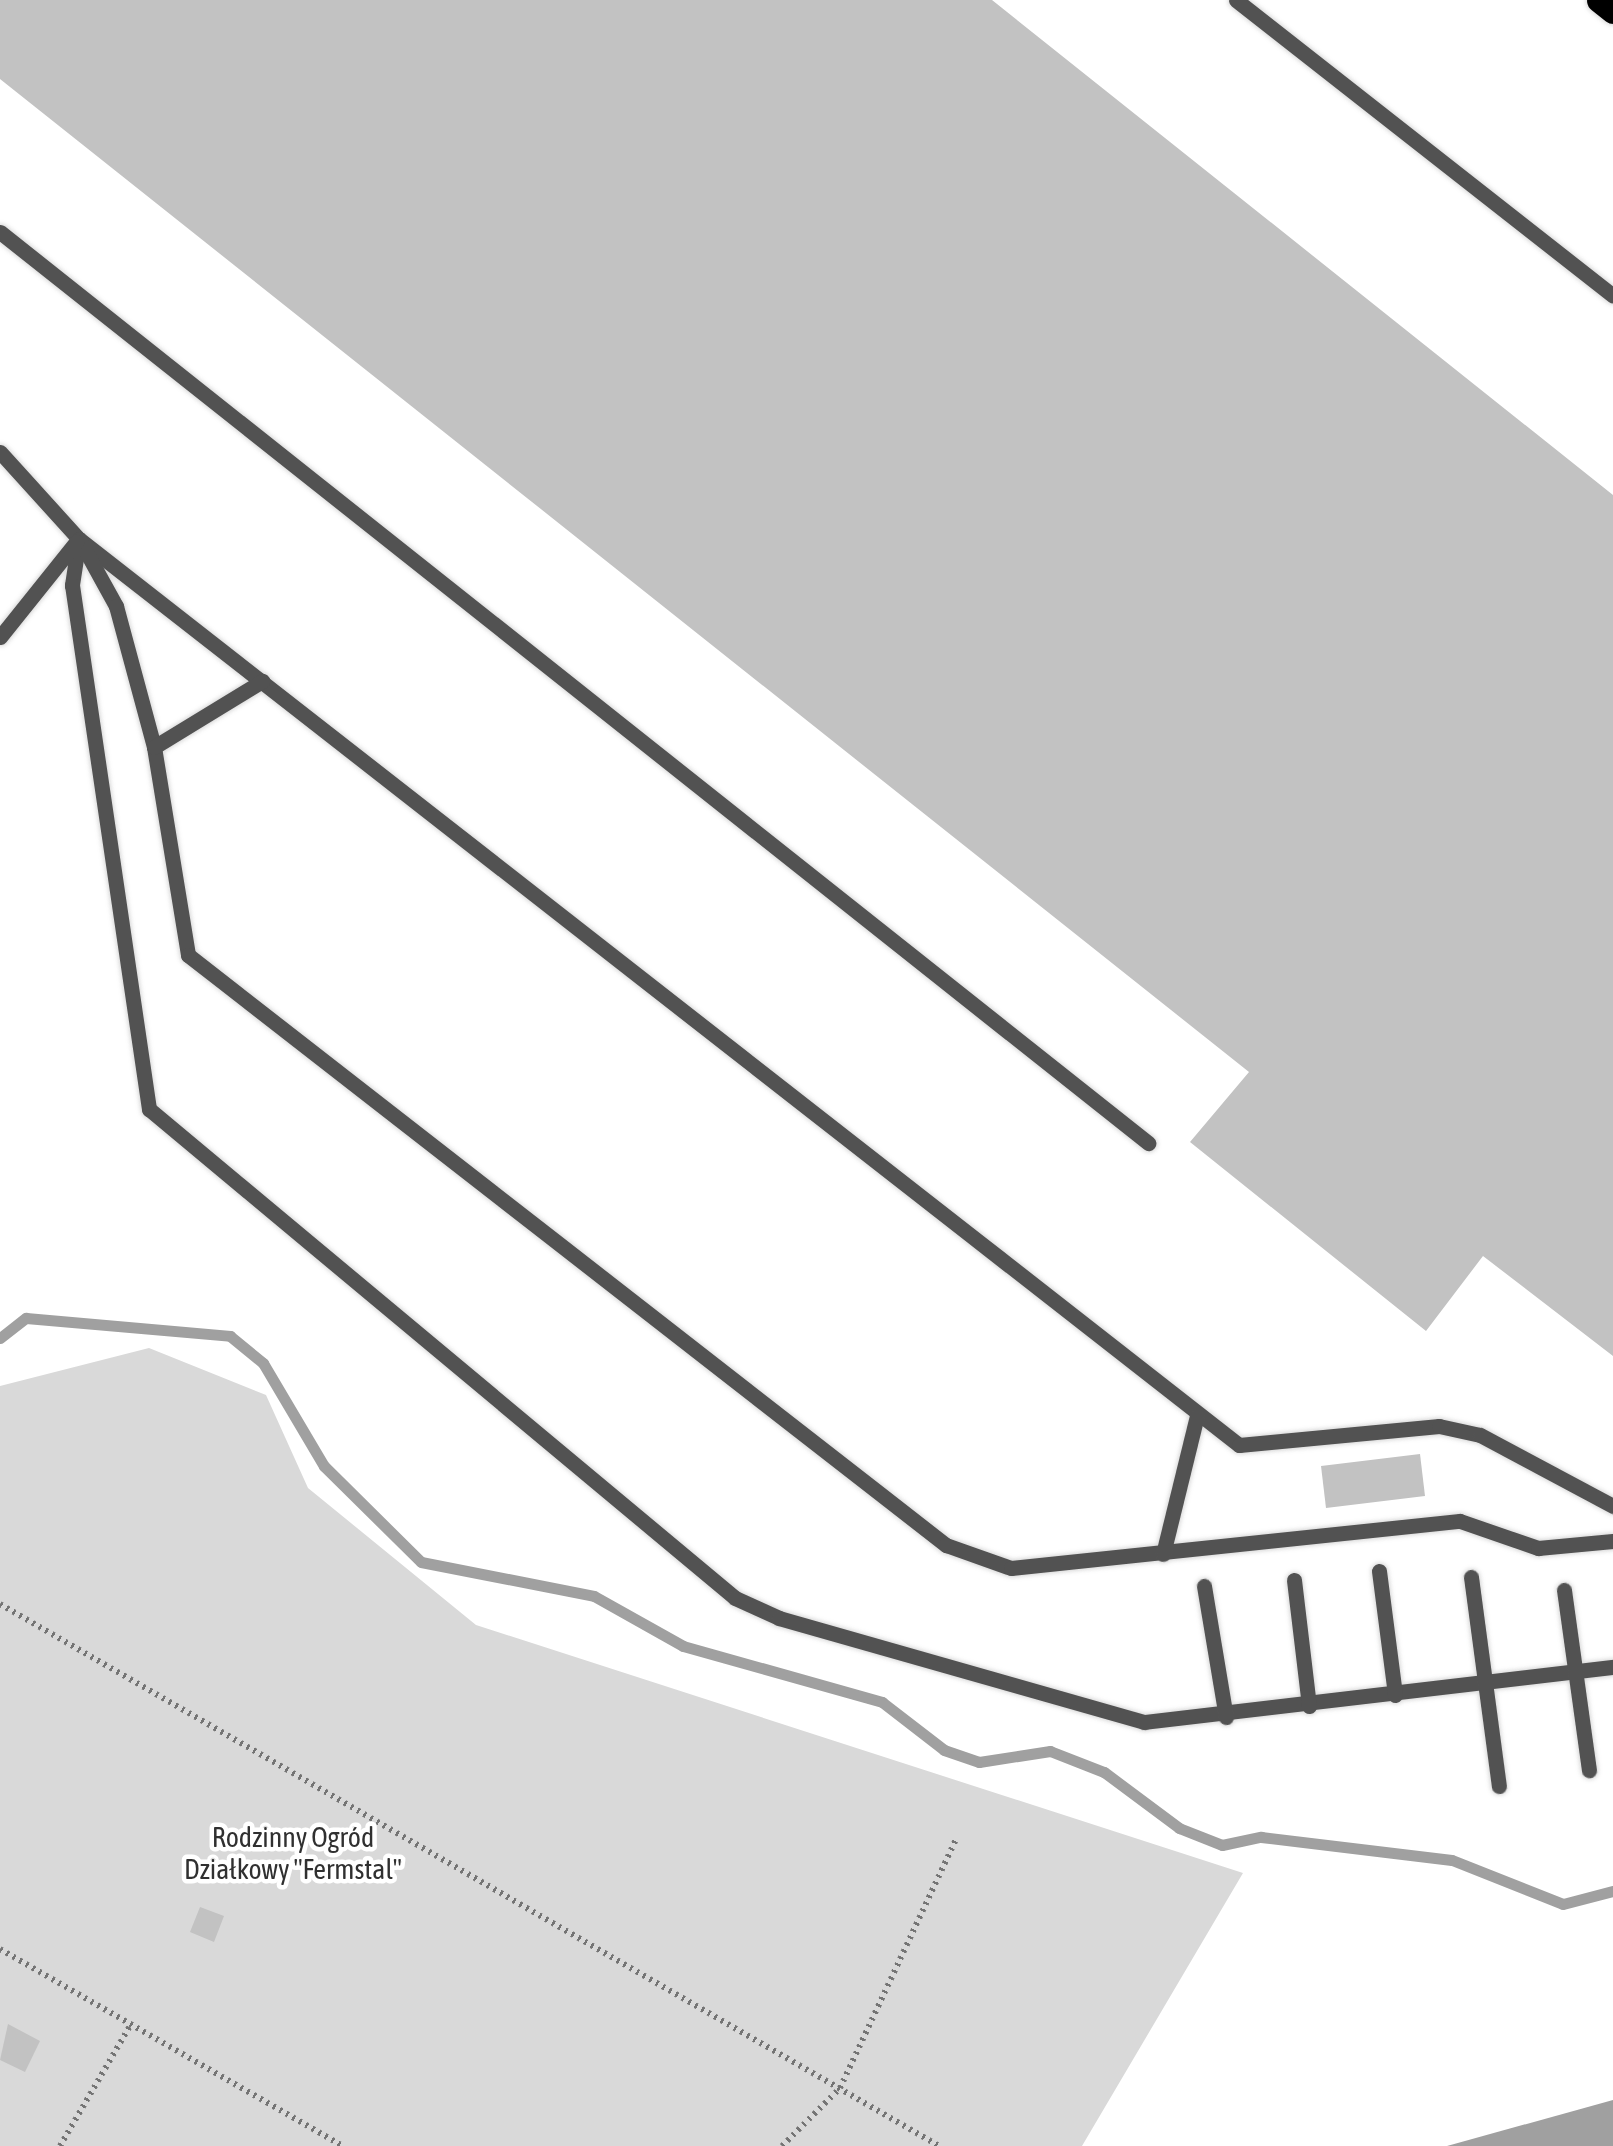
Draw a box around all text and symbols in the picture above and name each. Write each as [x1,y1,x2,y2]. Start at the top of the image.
park label: Rodzinny Ogród Działkowy "Fermstal" [184,1820,402,1886]

